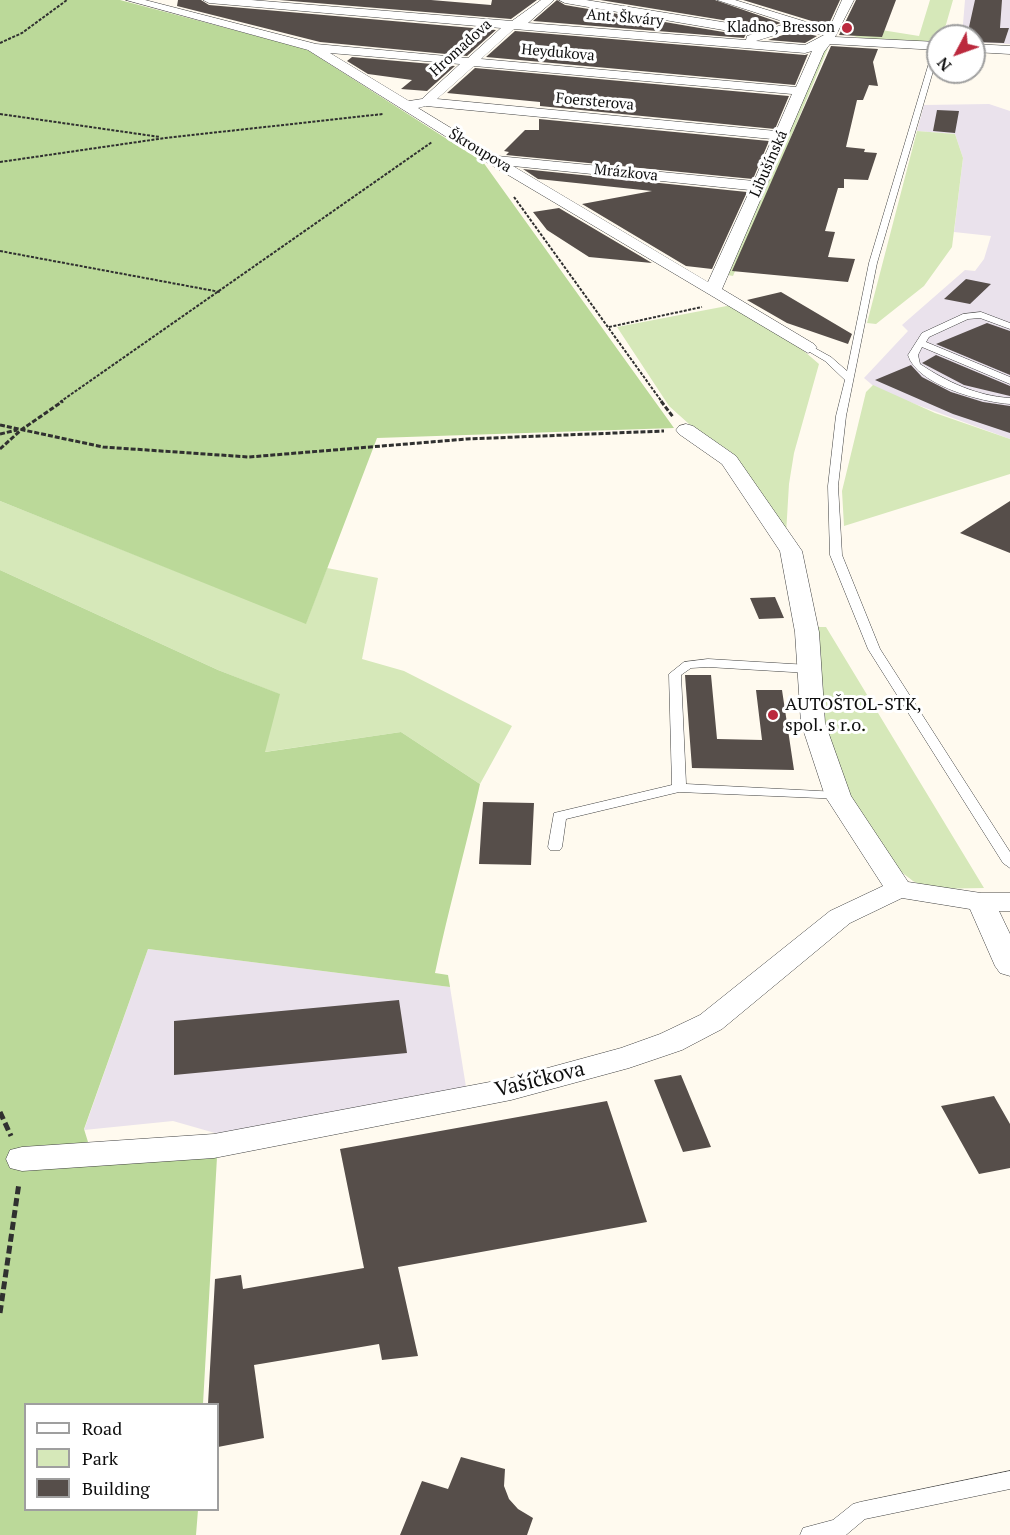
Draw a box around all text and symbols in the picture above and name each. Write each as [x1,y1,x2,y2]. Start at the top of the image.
street label: Ant. Škváry [586,6,664,30]
street label: Hromadova [426,16,496,80]
place label: Kladno, Bresson [727,19,835,37]
marker: Kladno, Bresson [840,21,854,35]
north arrow [926,24,986,84]
street label: Heydukova [521,41,595,65]
text: N [932,53,956,76]
street label: Foersterova [555,90,635,114]
street label: Škroupova [445,125,515,177]
street label: Libušínská [746,128,792,200]
street label: Mrázkova [593,161,659,185]
place label: AUTOŠTOL-STK, spol. s r.o. [785,694,922,736]
marker: AUTOŠTOL-STK, spol. s r.o. [766,708,780,722]
street label: Vašíčkova [493,1057,587,1103]
legend [24,1403,219,1511]
text: Road [82,1416,122,1440]
text: Park [82,1446,118,1470]
text: Building [82,1476,150,1500]

